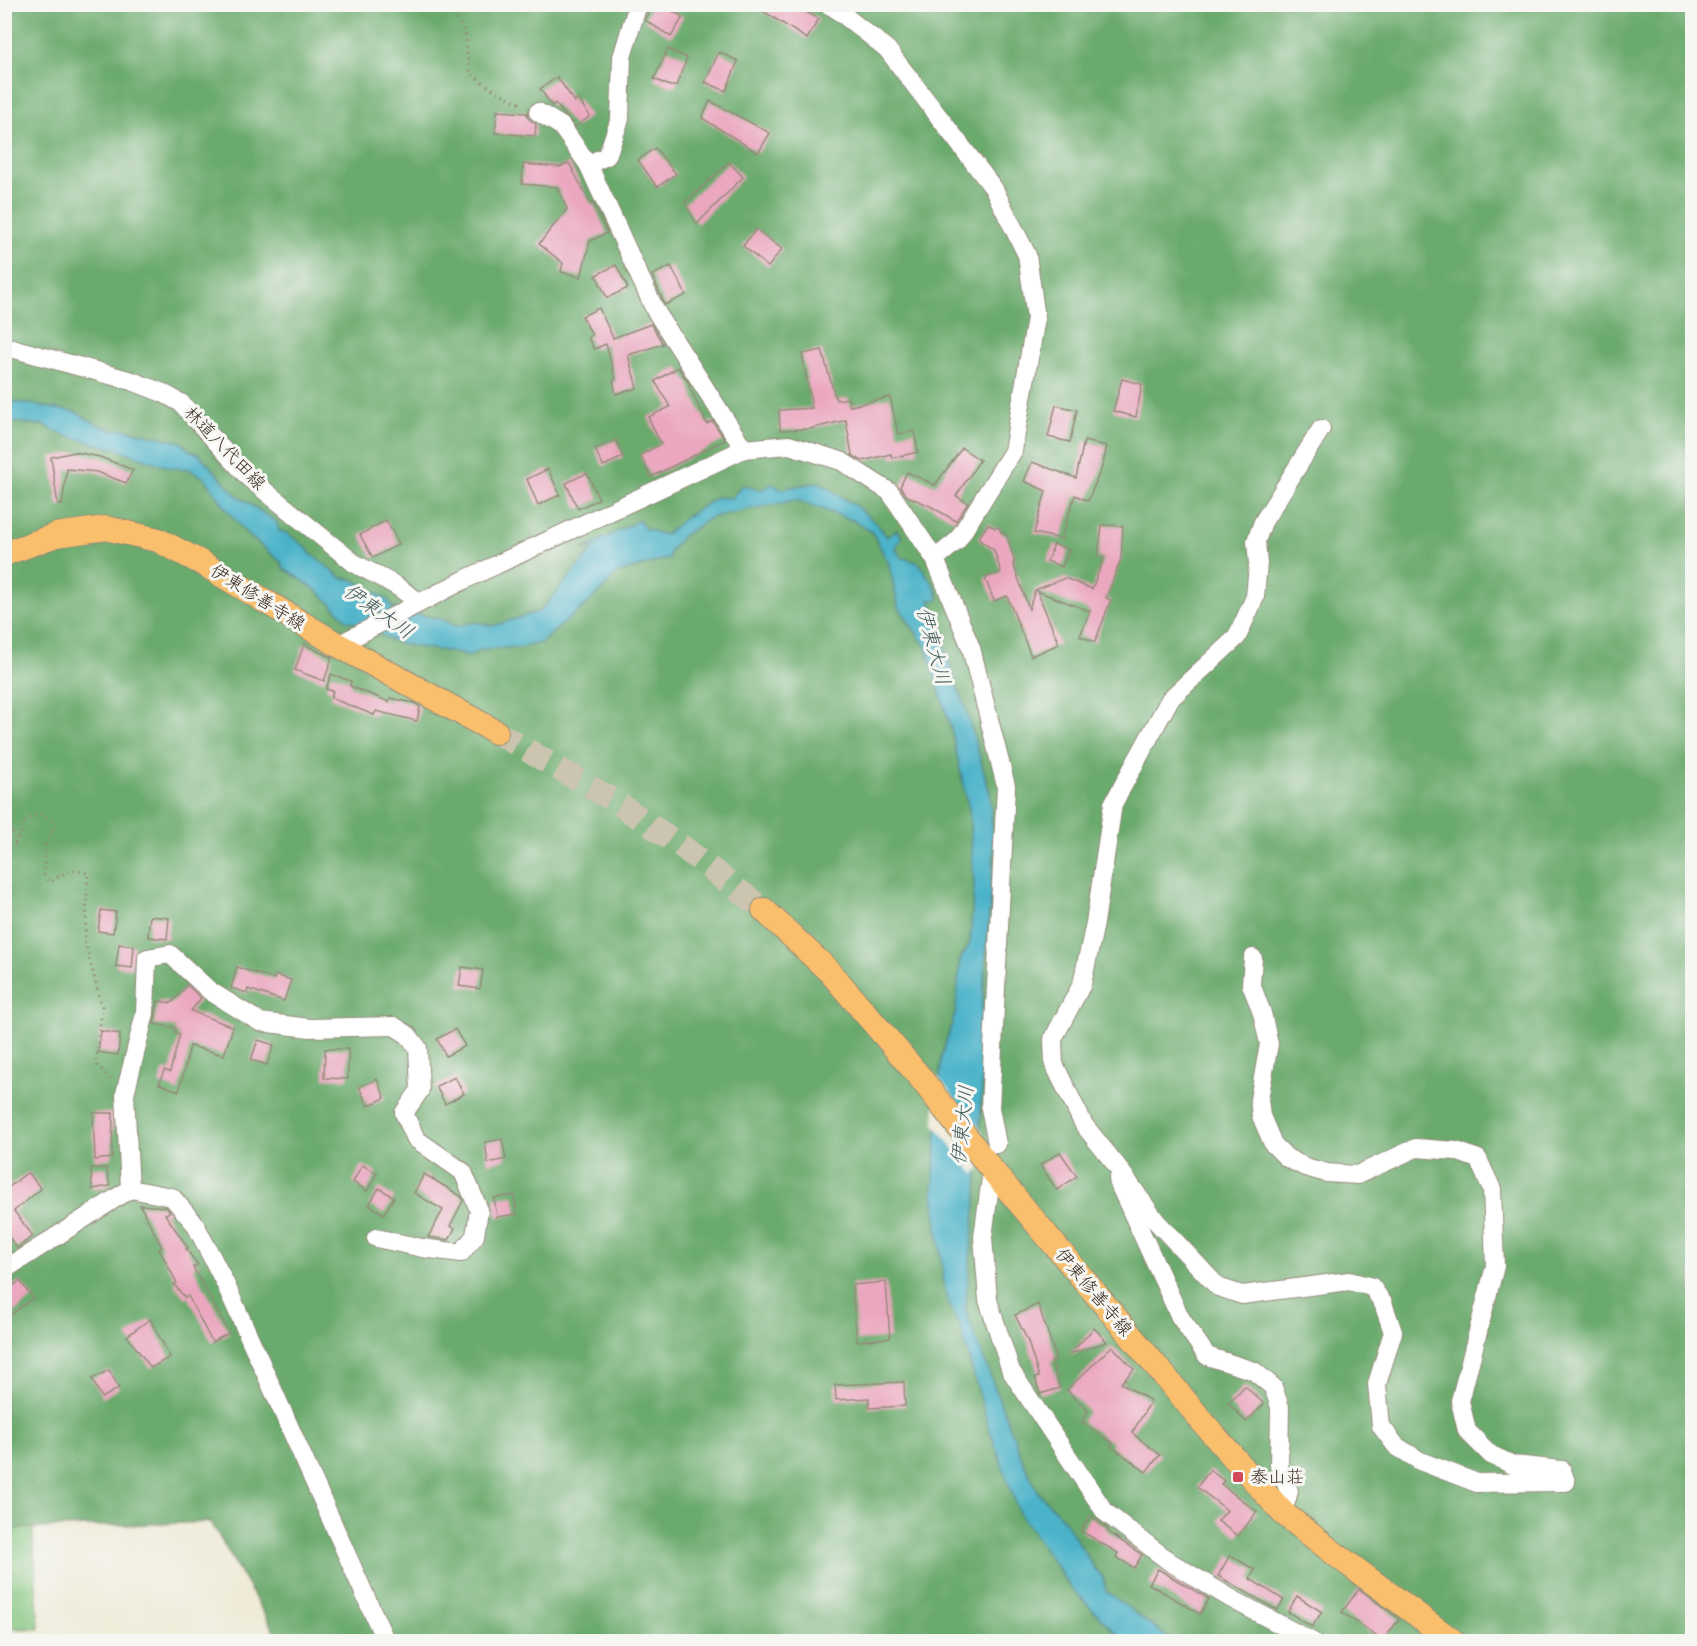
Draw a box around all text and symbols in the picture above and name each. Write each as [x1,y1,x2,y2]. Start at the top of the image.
street label: 林道八代田線 [179,401,271,495]
street label: 伊東修善寺線 [206,558,310,636]
water label: 伊東大川 [339,577,419,645]
water label: 伊東大川 [911,604,957,688]
water label: 伊東大川 [945,1084,979,1166]
street label: 伊東修善寺線 [1050,1243,1138,1341]
place label: 泰山荘 [1250,1465,1304,1489]
marker: 泰山荘 [1231,1470,1245,1484]

